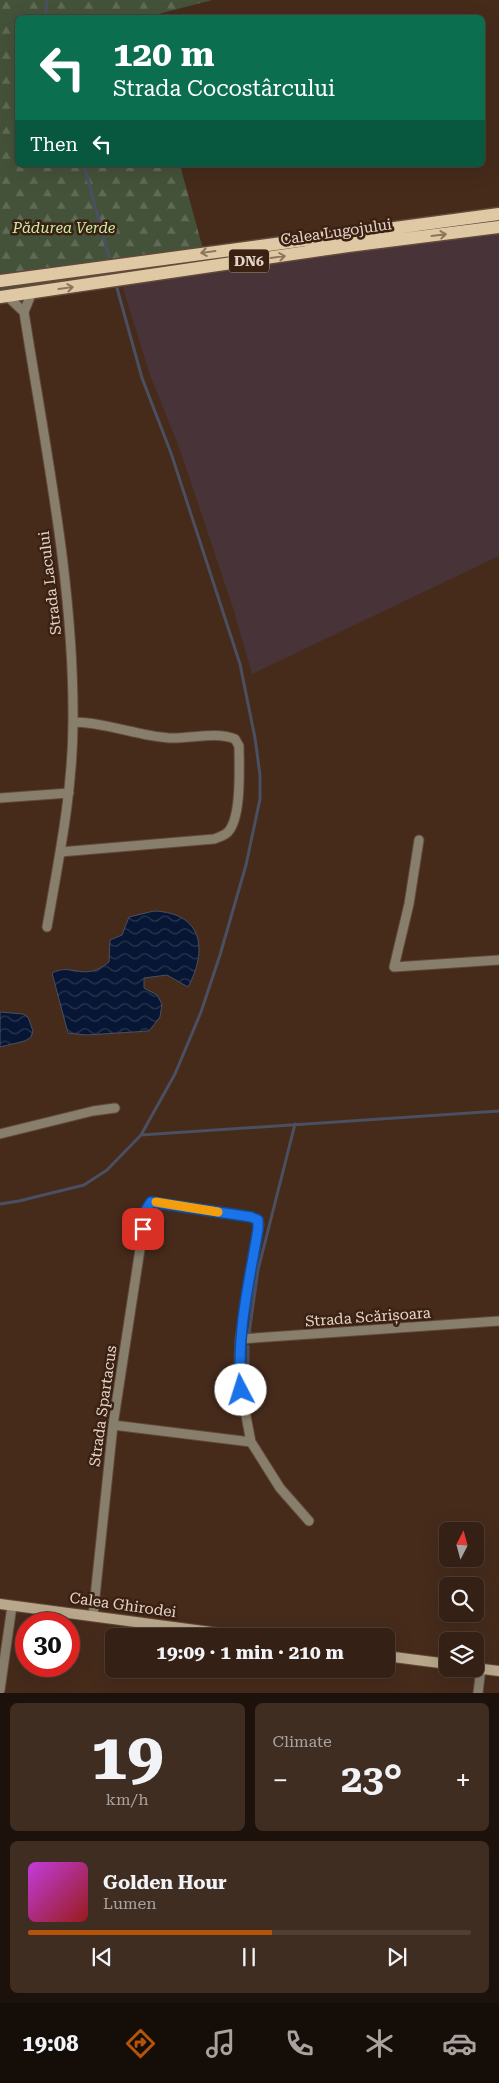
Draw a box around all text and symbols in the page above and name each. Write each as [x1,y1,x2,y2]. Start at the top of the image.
text: 120 m [113,34,214,75]
icon: left [30,35,95,100]
text: Strada Cocostârcului [113,76,335,101]
icon: left [88,130,116,158]
text: Then [30,133,78,156]
street label: Calea Lugojului [279,215,393,249]
park label: Pădurea Verde [12,219,116,237]
one-way arrow [431,230,447,240]
one-way arrow [200,247,216,257]
road number: DN6 [229,250,269,272]
one-way arrow [270,251,286,261]
one-way arrow [57,283,73,293]
street label: Strada Lacului [35,530,65,636]
pin [122,1208,164,1250]
icon: arrive [129,1215,157,1243]
street label: Strada Scărișoara [305,1304,431,1331]
street label: Strada Spartacus [86,1344,120,1468]
position arrow [214,1363,266,1415]
north arrow [439,1522,484,1568]
map controls [439,1522,484,1677]
button: search [439,1577,484,1622]
street label: Calea Ghirodei [68,1589,178,1621]
speed limit sign: 30 [15,1612,80,1677]
button: layers [439,1632,484,1677]
text: 19:09 · 1 min · 210 m [156,1641,344,1664]
text: 19 [91,1719,164,1795]
text: Climate [273,1732,332,1751]
text: 23° [341,1757,402,1801]
text: − [273,1764,288,1797]
text: + [455,1764,471,1797]
text: km/h [106,1790,149,1809]
text: Golden Hour [103,1871,227,1894]
text: Lumen [103,1894,157,1913]
icon: previous [88,1943,116,1971]
icon: pause [235,1943,263,1971]
icon: next [383,1943,411,1971]
icon: directions [123,2026,158,2061]
icon: music [203,2026,238,2061]
icon: phone [282,2026,317,2061]
icon: climate [362,2026,397,2061]
icon: car [442,2026,477,2061]
text: 19:08 [22,2031,78,2056]

